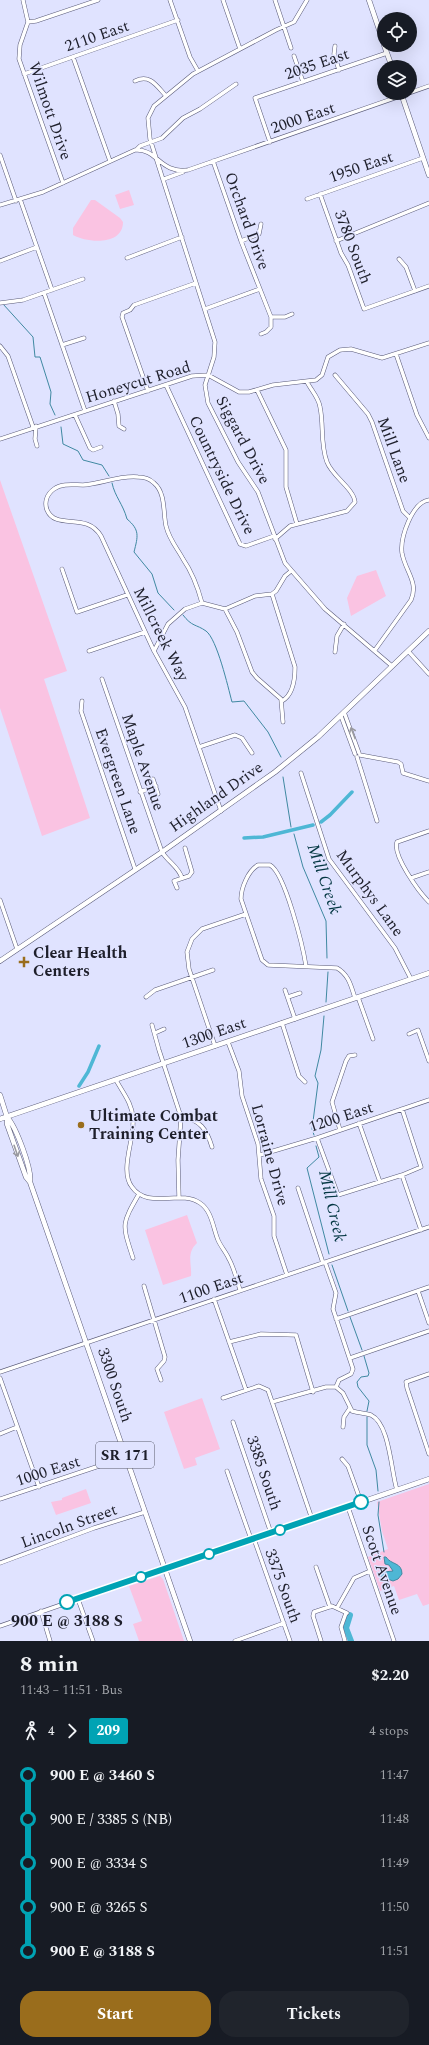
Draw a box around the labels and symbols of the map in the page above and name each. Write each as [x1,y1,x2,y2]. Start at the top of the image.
street label: 2110 East [62,14,133,58]
street label: 2035 East [282,42,353,86]
street label: Wilmott Drive [22,59,78,163]
street label: 2000 East [268,96,339,140]
street label: 1950 East [326,145,397,189]
street label: Orchard Drive [218,169,276,273]
street label: 3780 South [328,207,378,287]
street label: Honeycut Road [83,355,194,409]
street label: Siggard Drive [210,392,276,488]
street label: Countryside Drive [183,411,261,539]
street label: Mill Lane [371,414,417,486]
street label: Millcreek Way [127,583,196,687]
street label: Maple Avenue [115,710,171,814]
street label: Evergreen Lane [89,725,147,837]
one-way arrow [348,727,356,739]
street label: Highland Drive [164,756,268,838]
water label: Mill Creek [300,840,348,918]
street label: Murphys Lane [330,844,410,942]
place label: Clear Health Centers [33,941,128,983]
marker: Clear Health Centers [18,956,30,968]
street label: 1300 East [179,1011,250,1055]
street label: 1200 East [306,1095,377,1139]
street label: Lorraine Drive [245,1101,295,1209]
place label: Ultimate Combat Training Center [89,1104,218,1146]
marker: Ultimate Combat Training Center [76,1120,86,1130]
one-way arrow [13,1144,21,1156]
water label: Mill Creek [311,1167,353,1245]
street label: 1100 East [176,1266,247,1310]
street label: 3300 South [91,1344,139,1426]
street label: 3385 South [240,1432,288,1514]
road number: SR 171 [96,1442,154,1468]
street label: 1000 East [13,1449,84,1493]
unlabelled marker [353,1494,369,1510]
street label: Lincoln Street [18,1497,121,1555]
street label: Scott Avenue [355,1522,409,1618]
unlabelled marker [274,1524,286,1536]
street label: 3375 South [258,1546,308,1626]
unlabelled marker [203,1548,215,1560]
unlabelled marker [135,1571,147,1583]
marker: 900 E @ 3188 S [59,1594,75,1610]
place label: 900 E @ 3188 S [11,1609,123,1633]

